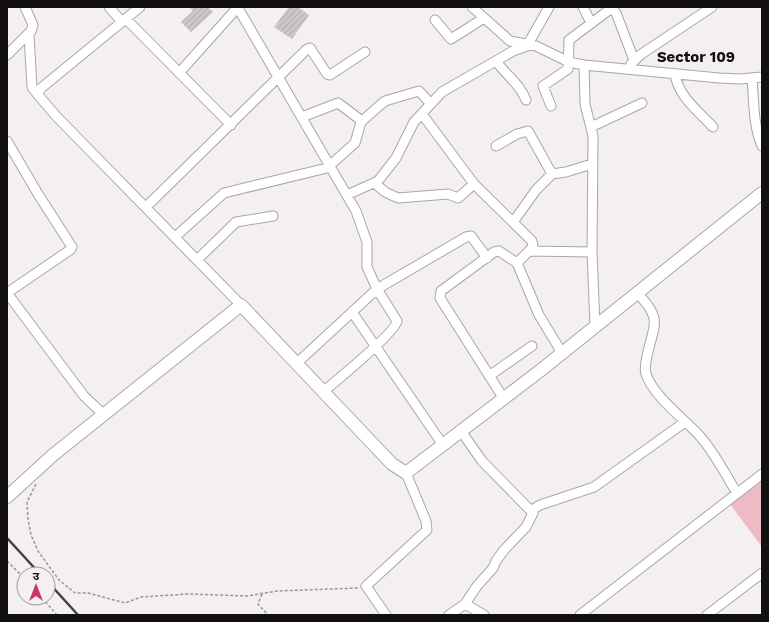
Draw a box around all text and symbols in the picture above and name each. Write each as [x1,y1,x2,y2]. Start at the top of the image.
district label: Sector 109 [657,48,735,66]
north arrow [16,566,56,606]
text: उ [33,570,40,583]

